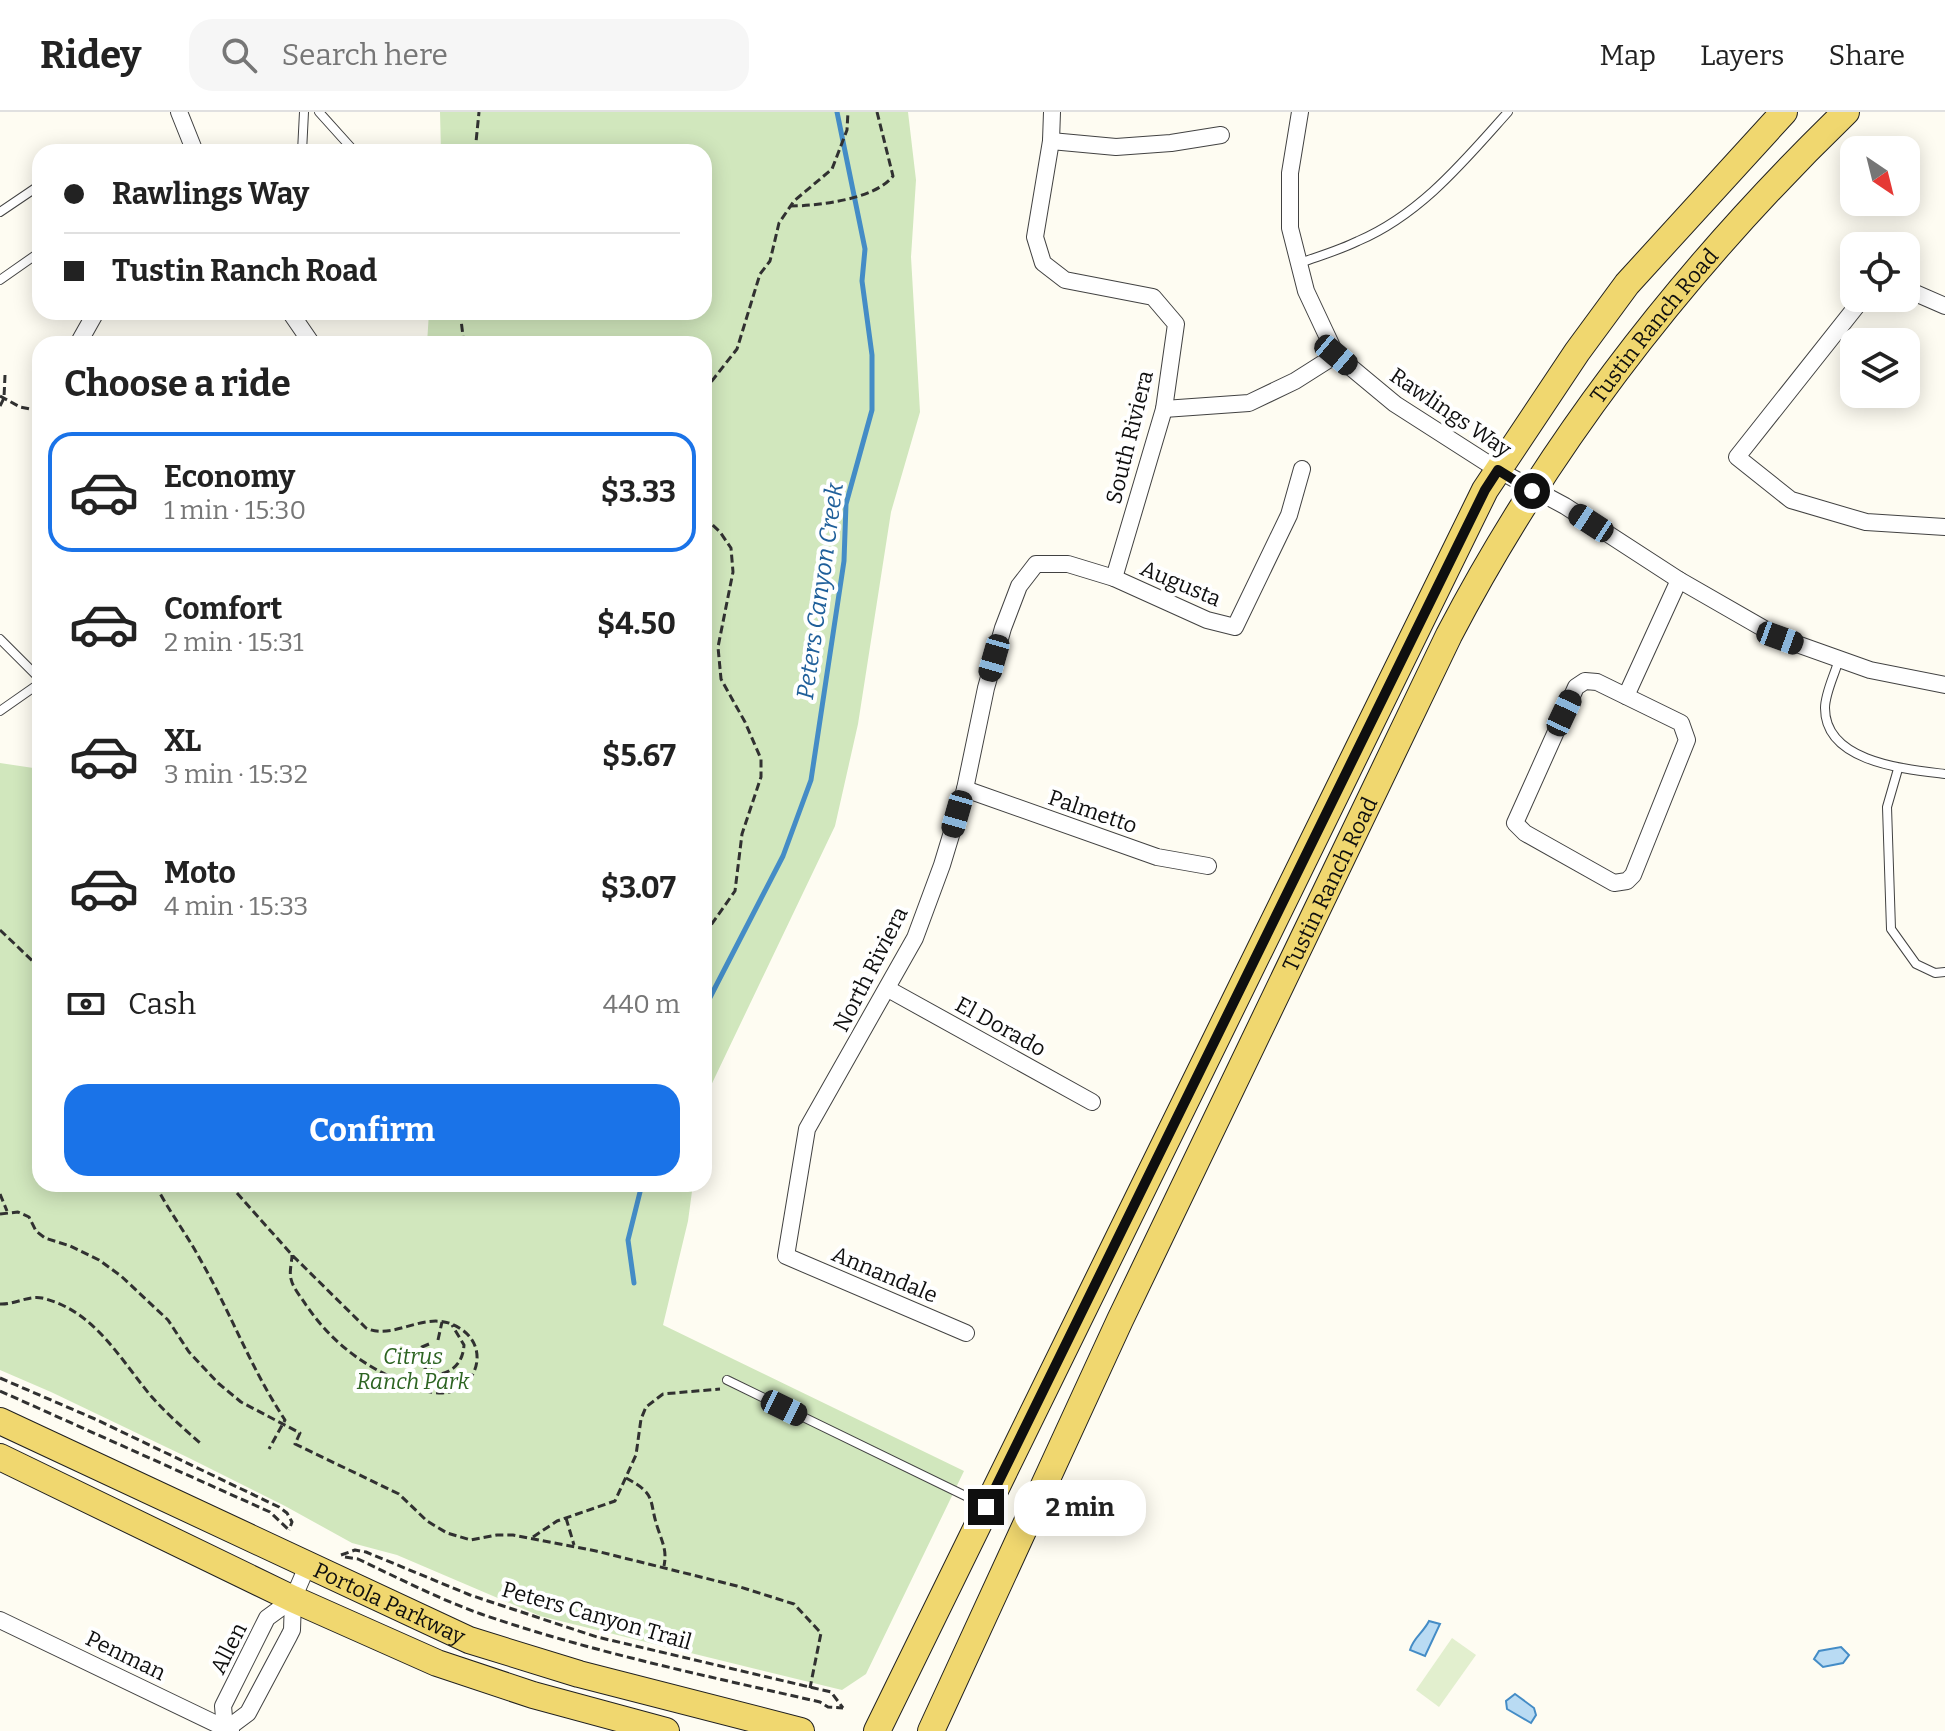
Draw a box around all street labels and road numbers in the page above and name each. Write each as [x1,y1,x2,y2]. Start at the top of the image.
street label: Tustin Ranch Road [1584,243,1724,409]
street label: Rawlings Way [1385,362,1517,463]
street label: South Riviera [1100,368,1159,507]
street label: Augusta [1136,554,1225,612]
street label: Palmetto [1045,784,1141,839]
street label: Tustin Ranch Road [1276,793,1383,976]
street label: North Riviera [827,902,914,1036]
street label: El Dorado [951,991,1051,1062]
street label: Annandale [828,1240,942,1309]
street label: Portola Parkway [309,1556,470,1651]
street label: Peters Canyon Trail [499,1575,695,1656]
street label: Allen [204,1618,253,1678]
street label: Penman [81,1625,170,1686]

